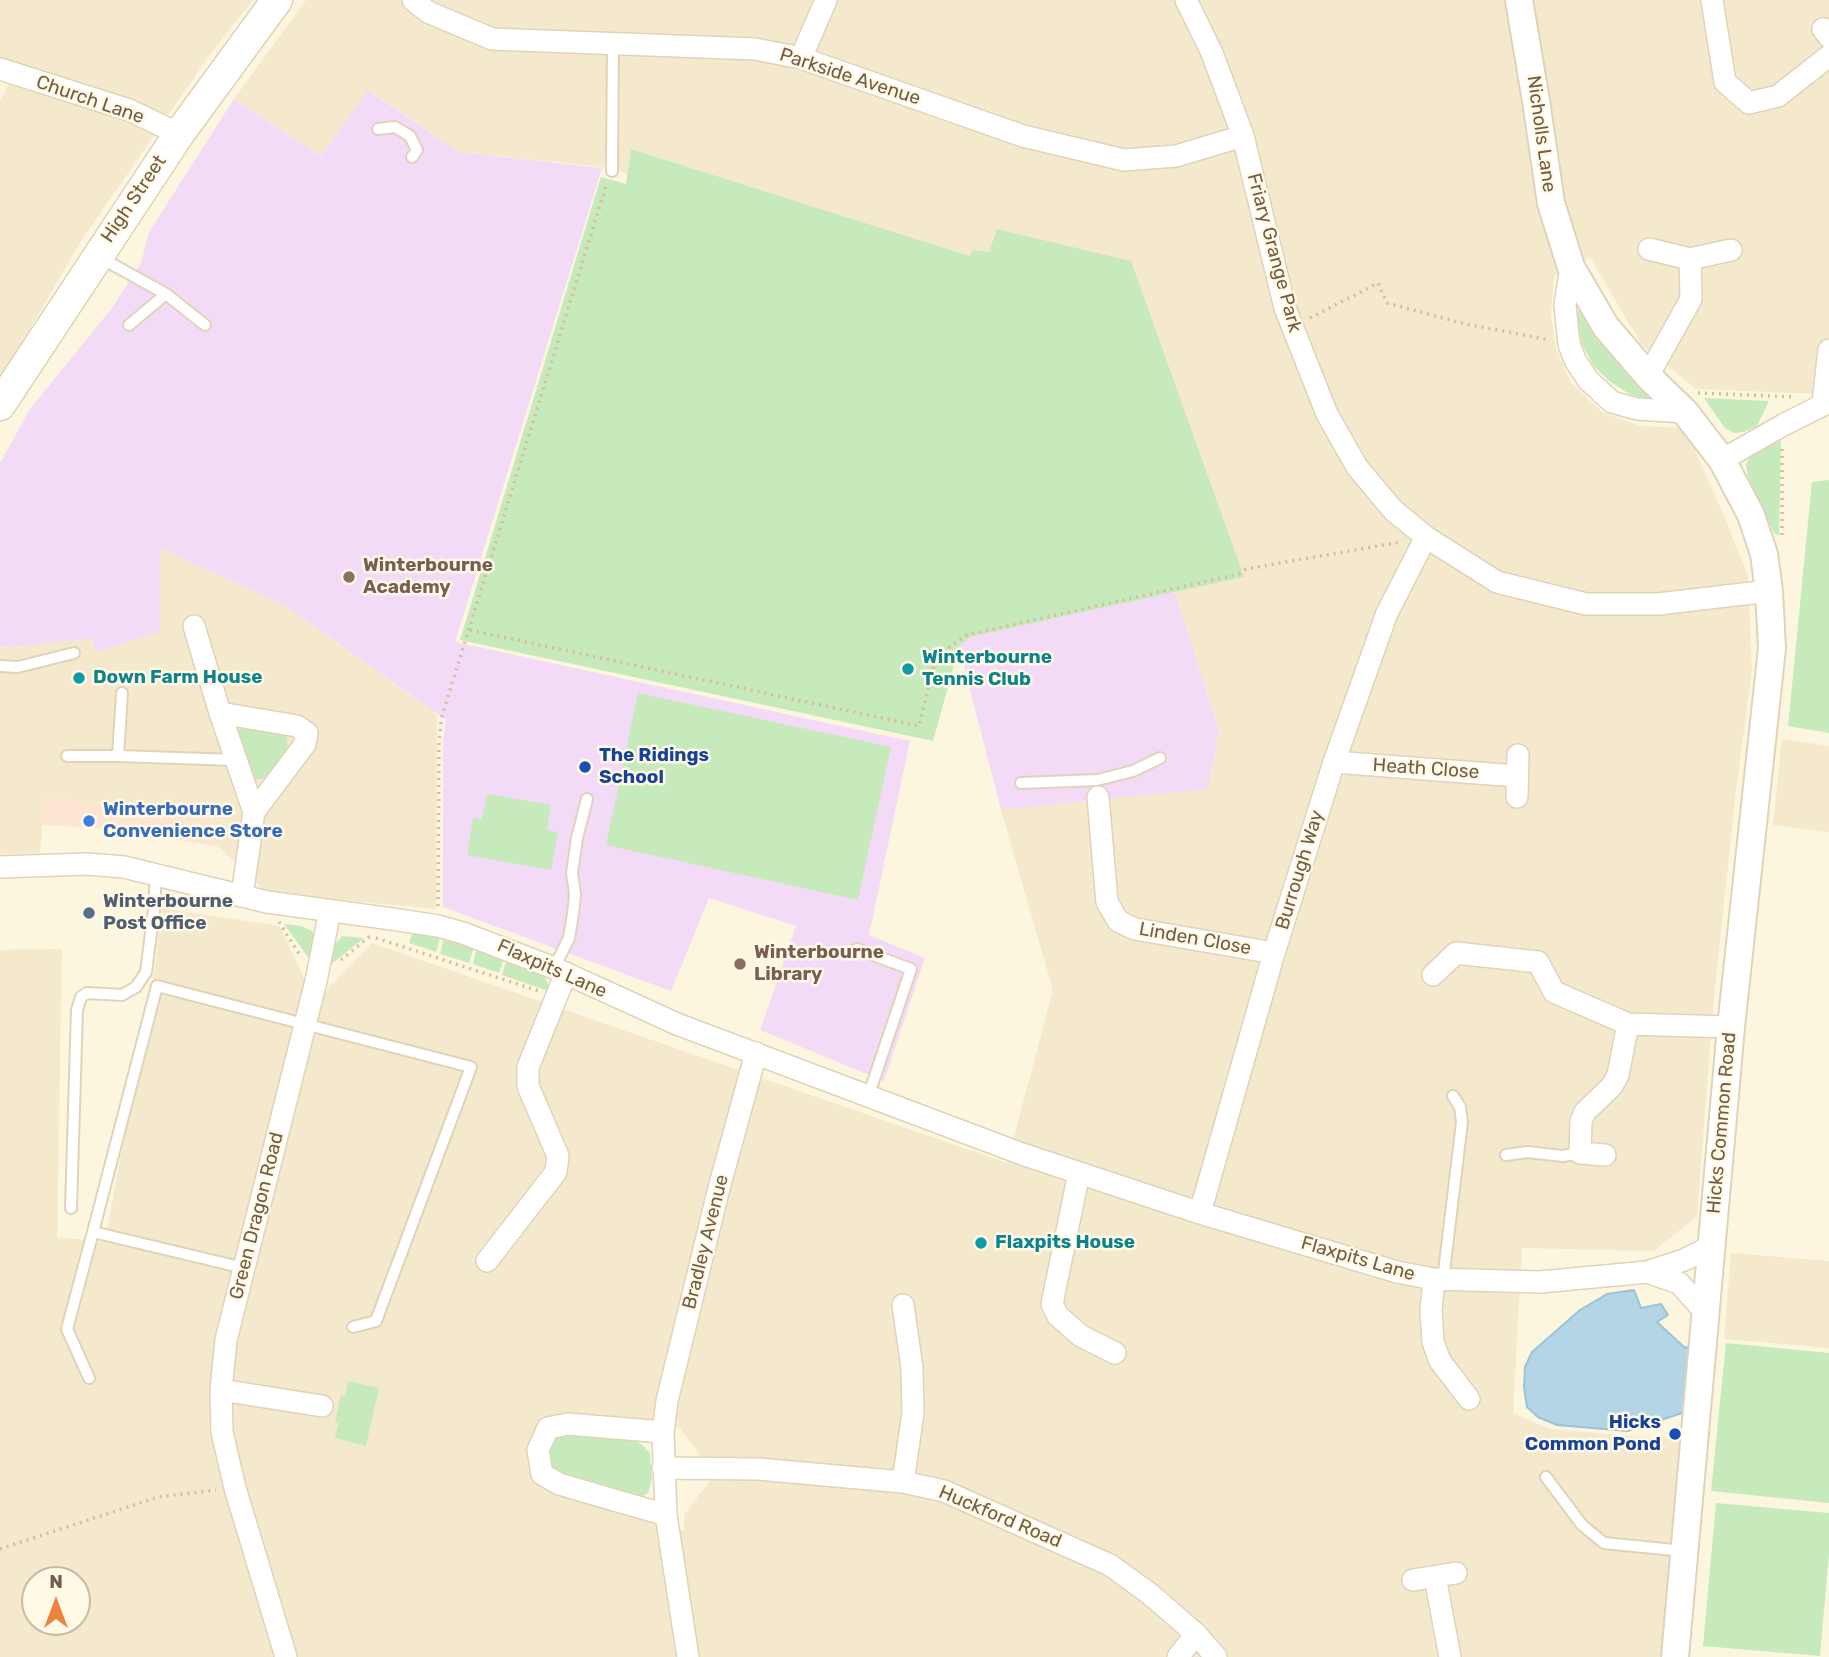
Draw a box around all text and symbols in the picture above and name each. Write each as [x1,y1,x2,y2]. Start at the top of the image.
street label: Parkside Avenue [777,43,923,111]
street label: Church Lane [33,71,147,129]
street label: Nicholls Lane [1522,74,1560,194]
street label: High Street [96,151,172,247]
street label: Friary Grange Park [1242,171,1306,335]
place label: Winterbourne Academy [363,555,493,599]
marker: Winterbourne Academy [341,569,357,585]
place label: Winterbourne Tennis Club [922,647,1052,691]
marker: Winterbourne Tennis Club [900,661,916,677]
place label: Down Farm House [93,667,262,689]
marker: Down Farm House [71,670,87,686]
place label: The Ridings School [599,745,709,789]
street label: Heath Close [1372,754,1480,784]
marker: The Ridings School [577,759,593,775]
place label: Winterbourne Convenience Store [103,799,283,843]
street label: Burrough Way [1271,807,1329,933]
marker: Winterbourne Convenience Store [81,813,97,829]
place label: Winterbourne Post Office [103,891,233,935]
marker: Winterbourne Post Office [81,905,97,921]
street label: Linden Close [1137,918,1253,960]
street label: Flaxpits Lane [494,935,610,1003]
place label: Winterbourne Library [754,942,884,986]
marker: Winterbourne Library [732,956,748,972]
street label: Hicks Common Road [1703,1031,1741,1215]
street label: Green Dragon Road [225,1130,289,1302]
street label: Bradley Avenue [678,1172,734,1312]
place label: Flaxpits House [995,1232,1135,1254]
street label: Flaxpits Lane [1298,1232,1418,1286]
marker: Flaxpits House [973,1235,989,1251]
place label: Hicks Common Pond [1525,1412,1661,1456]
marker: Hicks Common Pond [1667,1426,1683,1442]
street label: Huckford Road [935,1481,1065,1553]
north arrow [21,1566,91,1636]
text: N [49,1570,63,1593]

